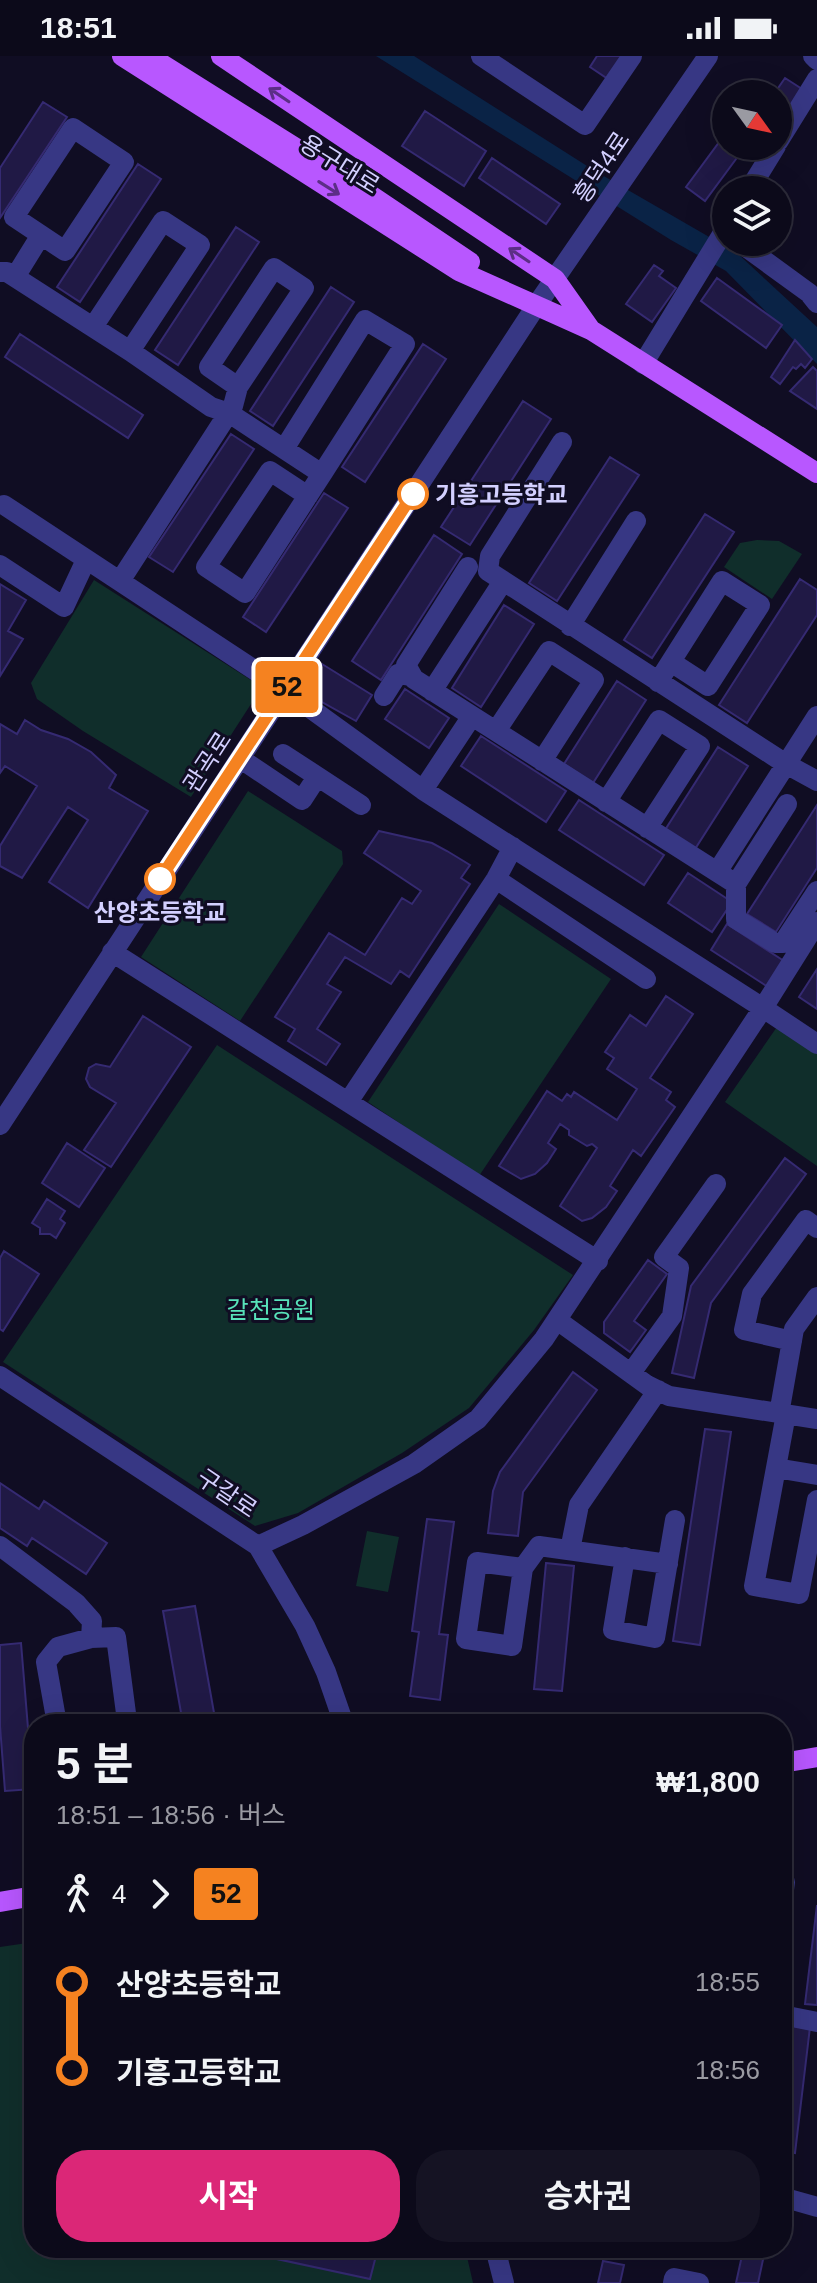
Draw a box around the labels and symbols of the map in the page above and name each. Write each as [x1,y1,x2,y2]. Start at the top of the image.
north arrow [712,80,792,160]
one-way arrow [268,87,291,103]
street label: 흥덕4로 [568,126,634,208]
street label: 용구대로 [295,129,385,199]
one-way arrow [317,180,340,196]
one-way arrow [508,246,530,263]
marker: 기흥고등학교 [398,479,428,509]
place label: 기흥고등학교 [435,481,567,508]
line badge: 52 [251,661,323,713]
street label: 관곡로 [178,727,236,797]
marker: 산양초등학교 [145,864,175,894]
place label: 산양초등학교 [94,899,226,926]
park label: 갈천공원 [227,1296,315,1323]
street label: 구갈로 [192,1463,262,1523]

